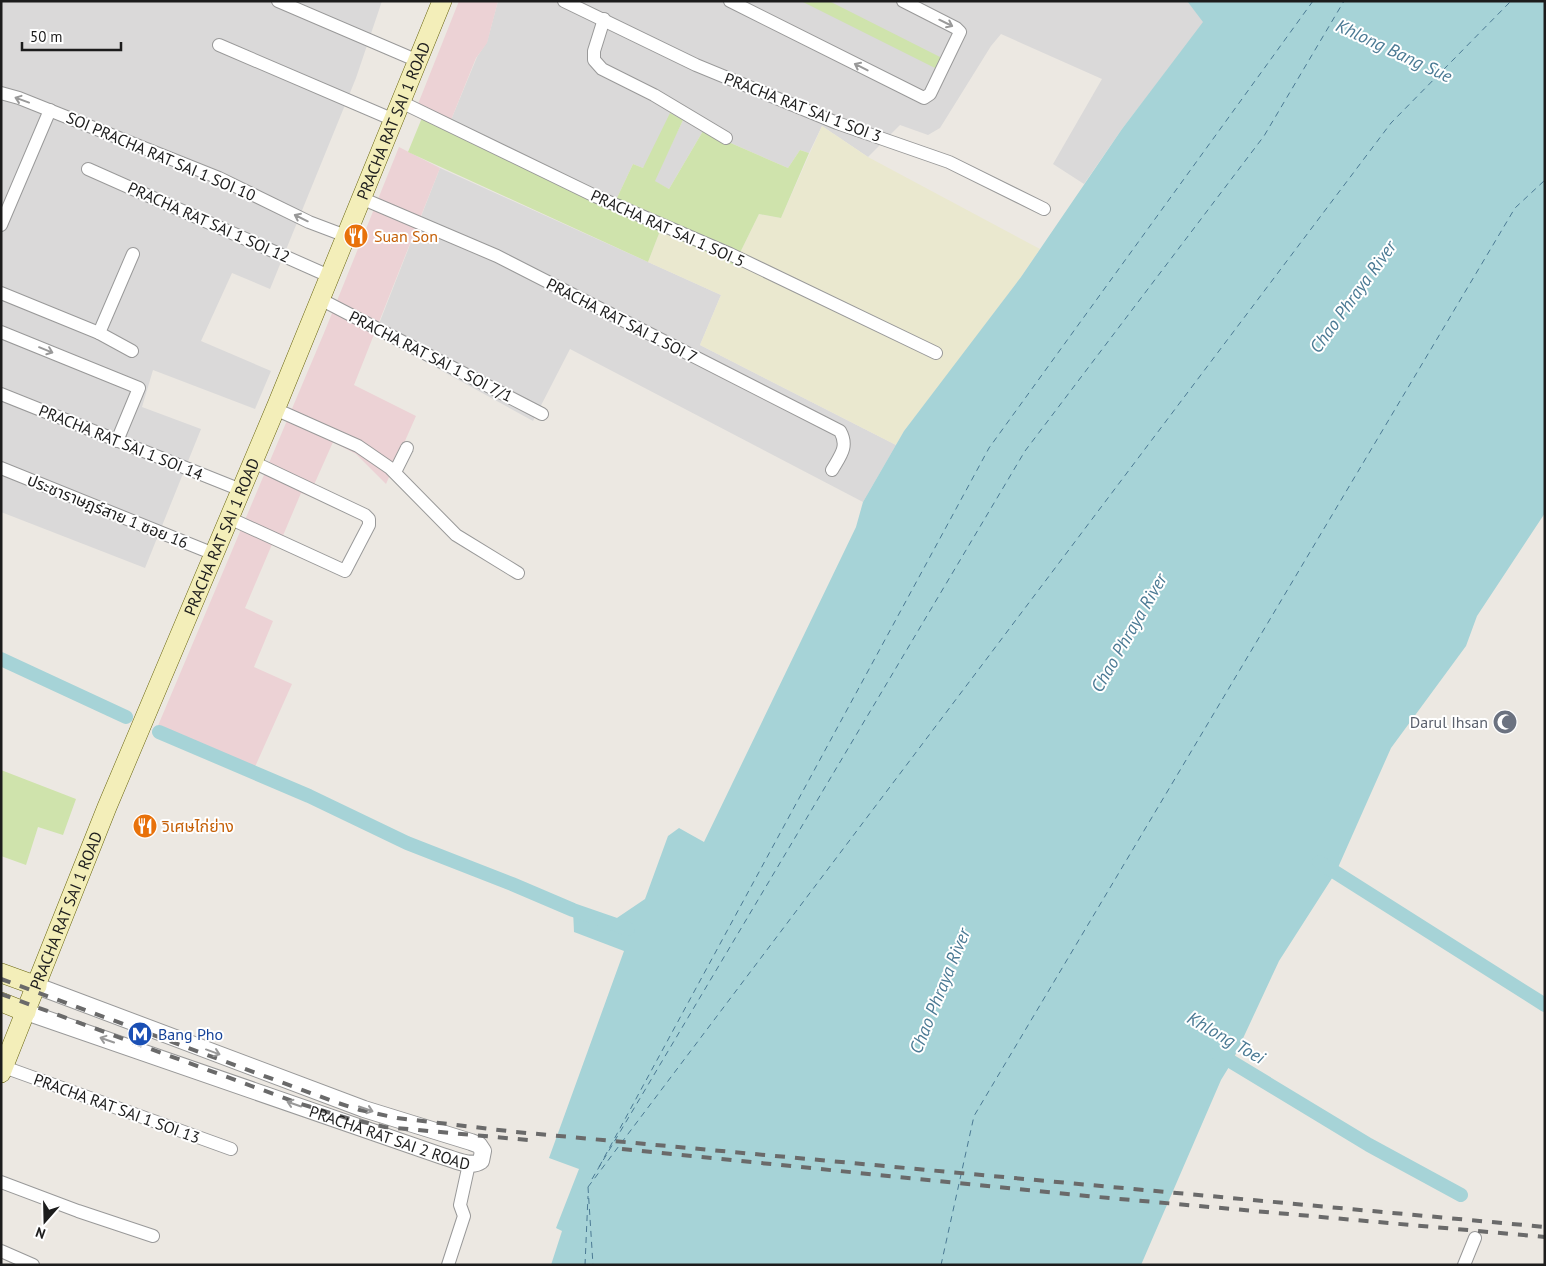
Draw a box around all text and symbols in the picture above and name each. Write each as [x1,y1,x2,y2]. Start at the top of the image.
water label: Khlong Bang Sue [1332,14,1457,88]
one-way arrow [938,19,953,28]
scale bar [22,20,121,52]
text: 50 m [30,27,63,46]
street label: PRACHA RAT SAI 1 ROAD [352,39,434,203]
one-way arrow [854,62,869,71]
street label: PRACHA RAT SAI 1 SOI 3 [722,68,884,146]
one-way arrow [15,95,31,104]
street label: SOI PRACHA RAT SAI 1 SOI 10 [63,107,259,205]
street label: PRACHA RAT SAI 1 SOI 12 [125,177,293,267]
street label: PRACHA RAT SAI 1 SOI 5 [588,185,748,271]
one-way arrow [294,213,309,222]
restaurant icon: Suan Son [343,223,369,249]
place label: Suan Son [374,226,438,246]
water label: Chao Phraya River [1304,235,1402,357]
street label: PRACHA RAT SAI 1 SOI 7 [543,273,701,367]
street label: PRACHA RAT SAI 1 SOI 7/1 [346,306,516,406]
one-way arrow [38,346,53,355]
street label: PRACHA RAT SAI 1 SOI 14 [36,400,206,484]
street label: PRACHA RAT SAI 1 ROAD [179,455,263,618]
street label: ประชาราษฎร์สาย 1 ซอย 16 [25,470,191,552]
water label: Chao Phraya River [1085,568,1172,696]
mosque icon: Darul Ihsan [1492,709,1518,735]
place label: Darul Ihsan [1410,712,1488,732]
restaurant icon: วิเศษไก่ย่าง [132,813,158,839]
place label: วิเศษไก่ย่าง [161,816,234,836]
street label: PRACHA RAT SAI 1 ROAD [25,828,106,993]
water label: Chao Phraya River [904,924,976,1057]
water label: Khlong Toei [1183,1006,1270,1070]
metro station icon: Bang Pho [127,1021,153,1047]
place label: Bang Pho [158,1024,223,1044]
one-way arrow [100,1035,115,1044]
one-way arrow [205,1048,221,1057]
street label: PRACHA RAT SAI 1 SOI 13 [31,1069,203,1147]
one-way arrow [286,1099,302,1109]
street label: PRACHA RAT SAI 2 ROAD [307,1101,472,1174]
one-way arrow [357,1105,373,1114]
north arrow [20,1196,70,1246]
text: N [33,1223,48,1243]

